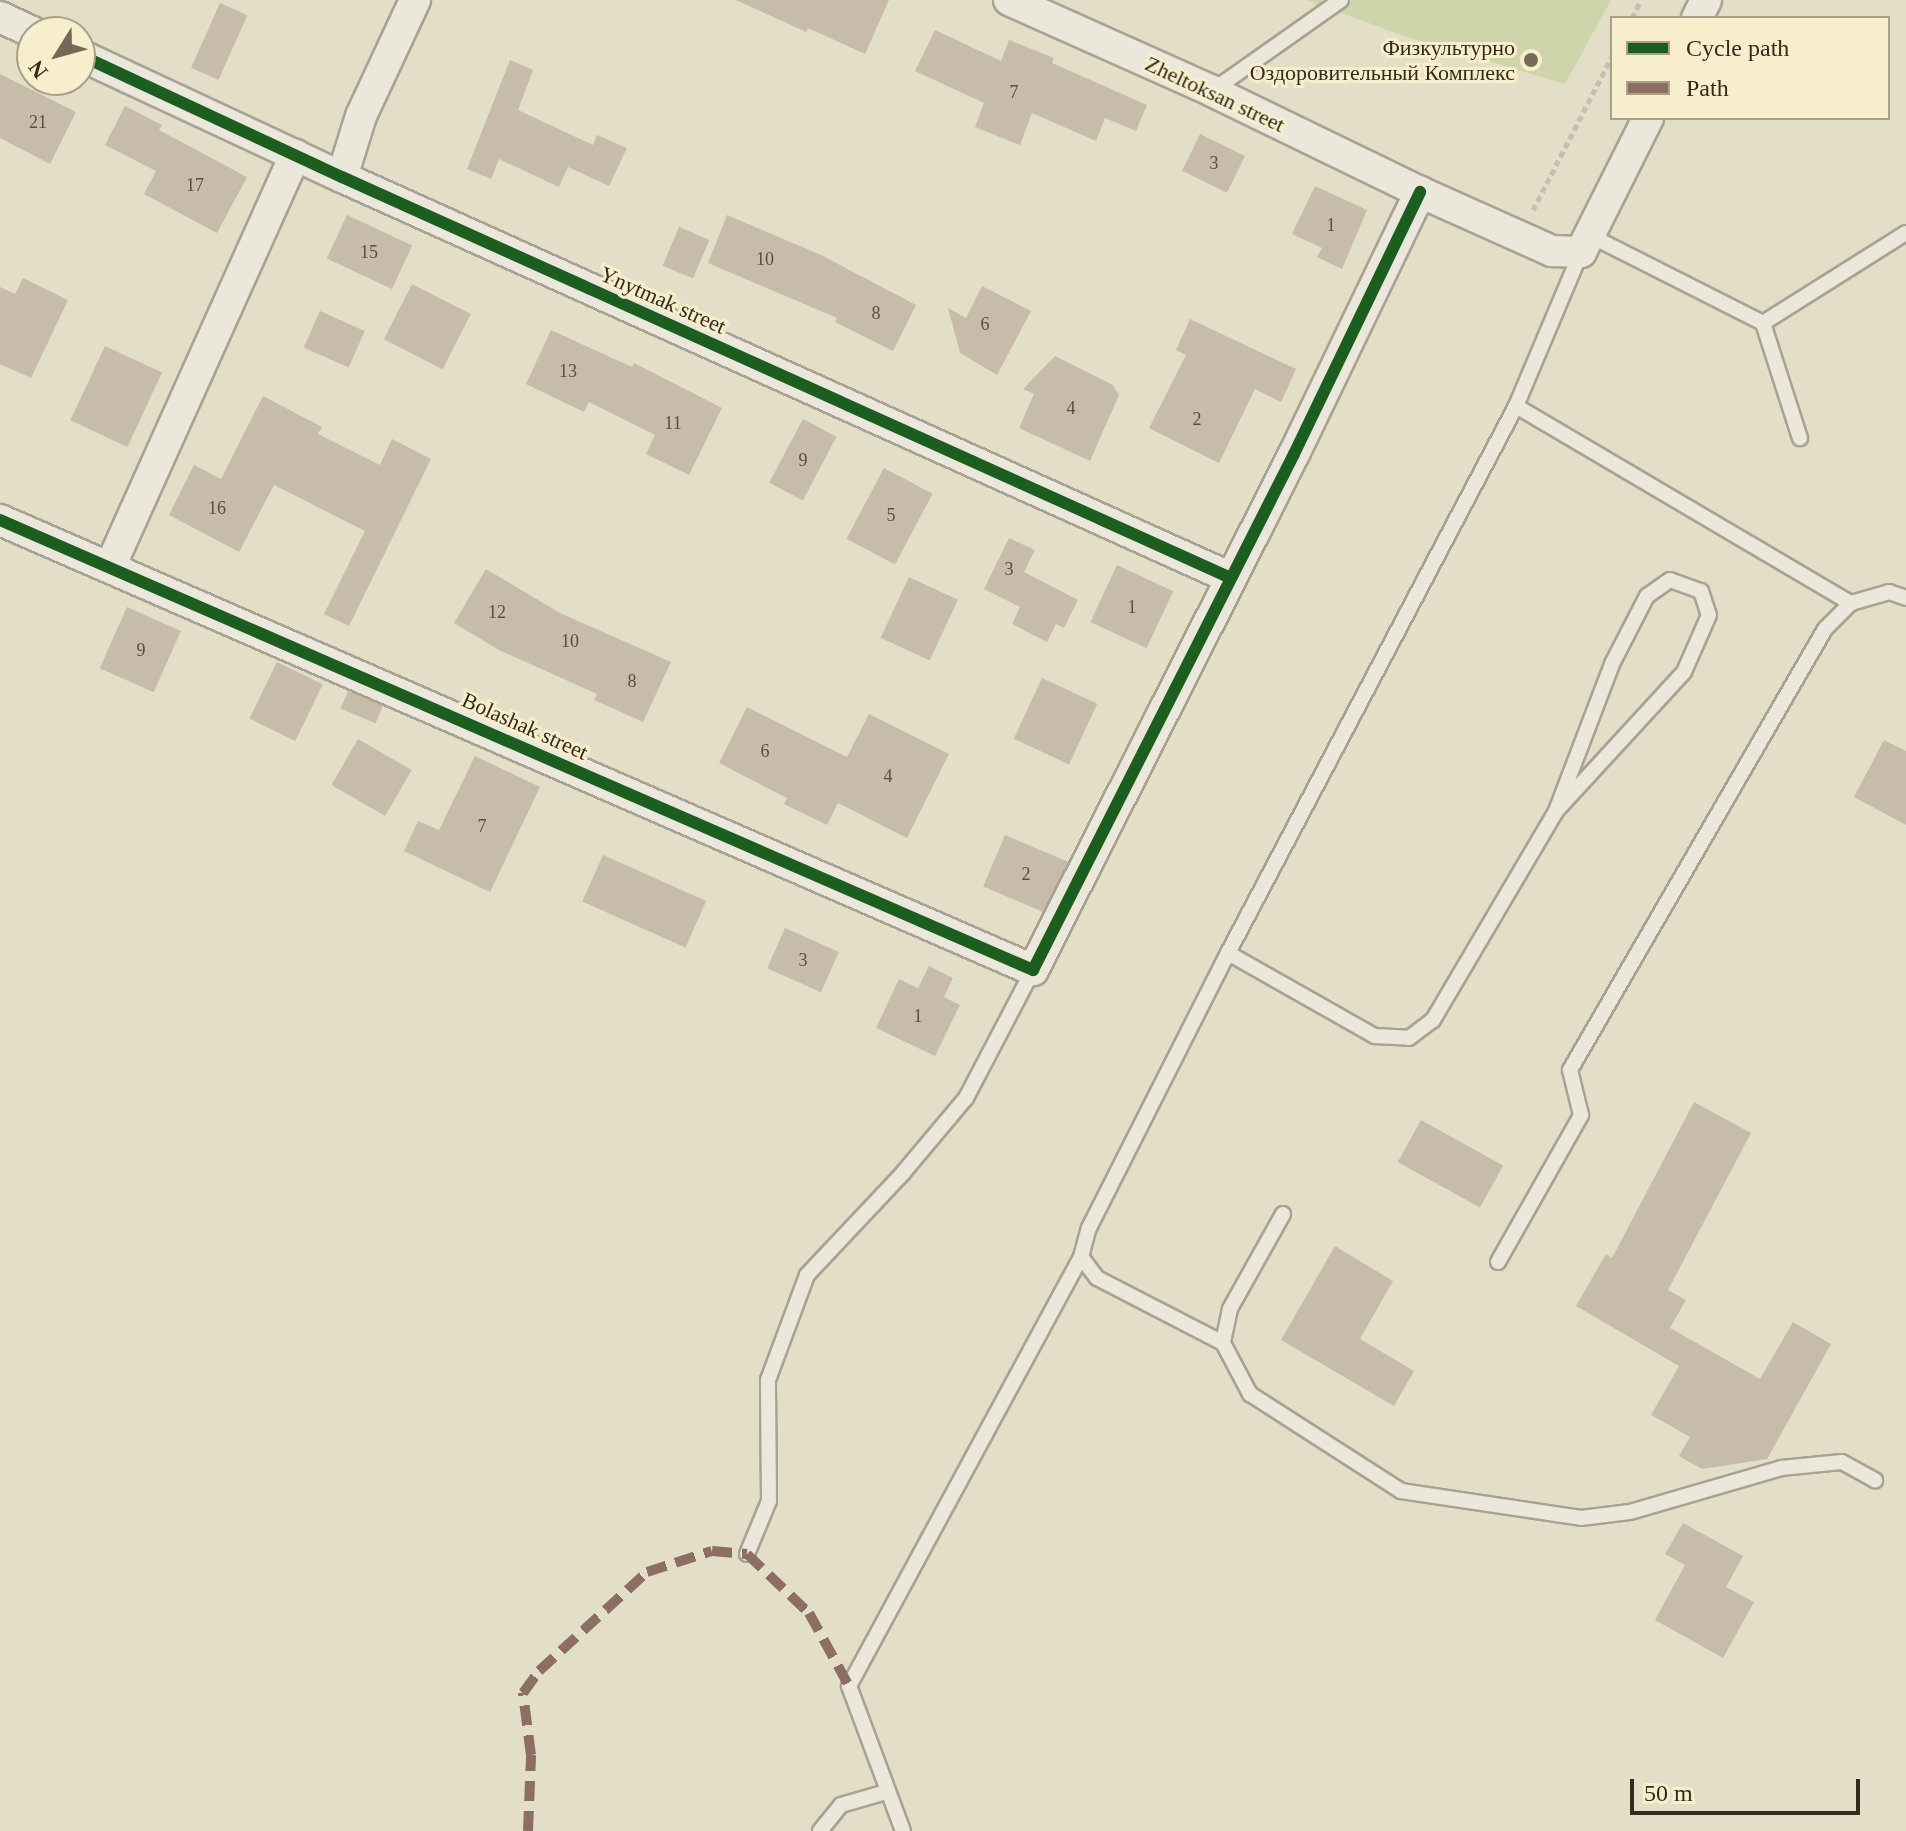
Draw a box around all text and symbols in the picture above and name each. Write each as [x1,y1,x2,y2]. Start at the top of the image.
north arrow [16,16,96,96]
legend [1610,16,1890,120]
place label: Физкультурно Оздоровительный Комплекс [1250,34,1515,86]
text: Cycle path [1686,35,1789,61]
street label: Zheltoksan street [1141,50,1289,138]
marker: Физкультурно Оздоровительный Комплекс [1522,51,1540,69]
text: N [23,56,53,83]
text: Path [1686,75,1729,101]
house number: 7 [1010,81,1018,103]
house number: 21 [29,111,47,133]
house number: 3 [1210,152,1218,174]
house number: 17 [186,174,204,196]
house number: 1 [1326,214,1336,236]
house number: 15 [360,241,378,263]
house number: 10 [756,248,774,270]
street label: Ynytmak street [596,260,730,340]
house number: 8 [872,302,880,324]
house number: 6 [980,313,990,335]
house number: 13 [559,360,577,382]
house number: 4 [1066,397,1076,419]
house number: 2 [1192,408,1202,430]
house number: 11 [664,412,682,434]
house number: 9 [798,449,808,471]
house number: 16 [208,497,226,519]
house number: 5 [886,504,896,526]
house number: 3 [1004,558,1014,580]
house number: 1 [1128,596,1136,618]
house number: 12 [488,601,506,623]
house number: 10 [561,630,579,652]
house number: 9 [136,639,146,661]
house number: 8 [628,670,636,692]
street label: Bolashak street [458,686,592,766]
house number: 6 [760,740,770,762]
house number: 4 [884,765,892,787]
house number: 7 [478,815,486,837]
house number: 2 [1022,863,1030,885]
house number: 3 [798,949,808,971]
house number: 1 [914,1005,922,1027]
scale bar [1634,1763,1864,1813]
text: 50 m [1644,1780,1693,1806]

